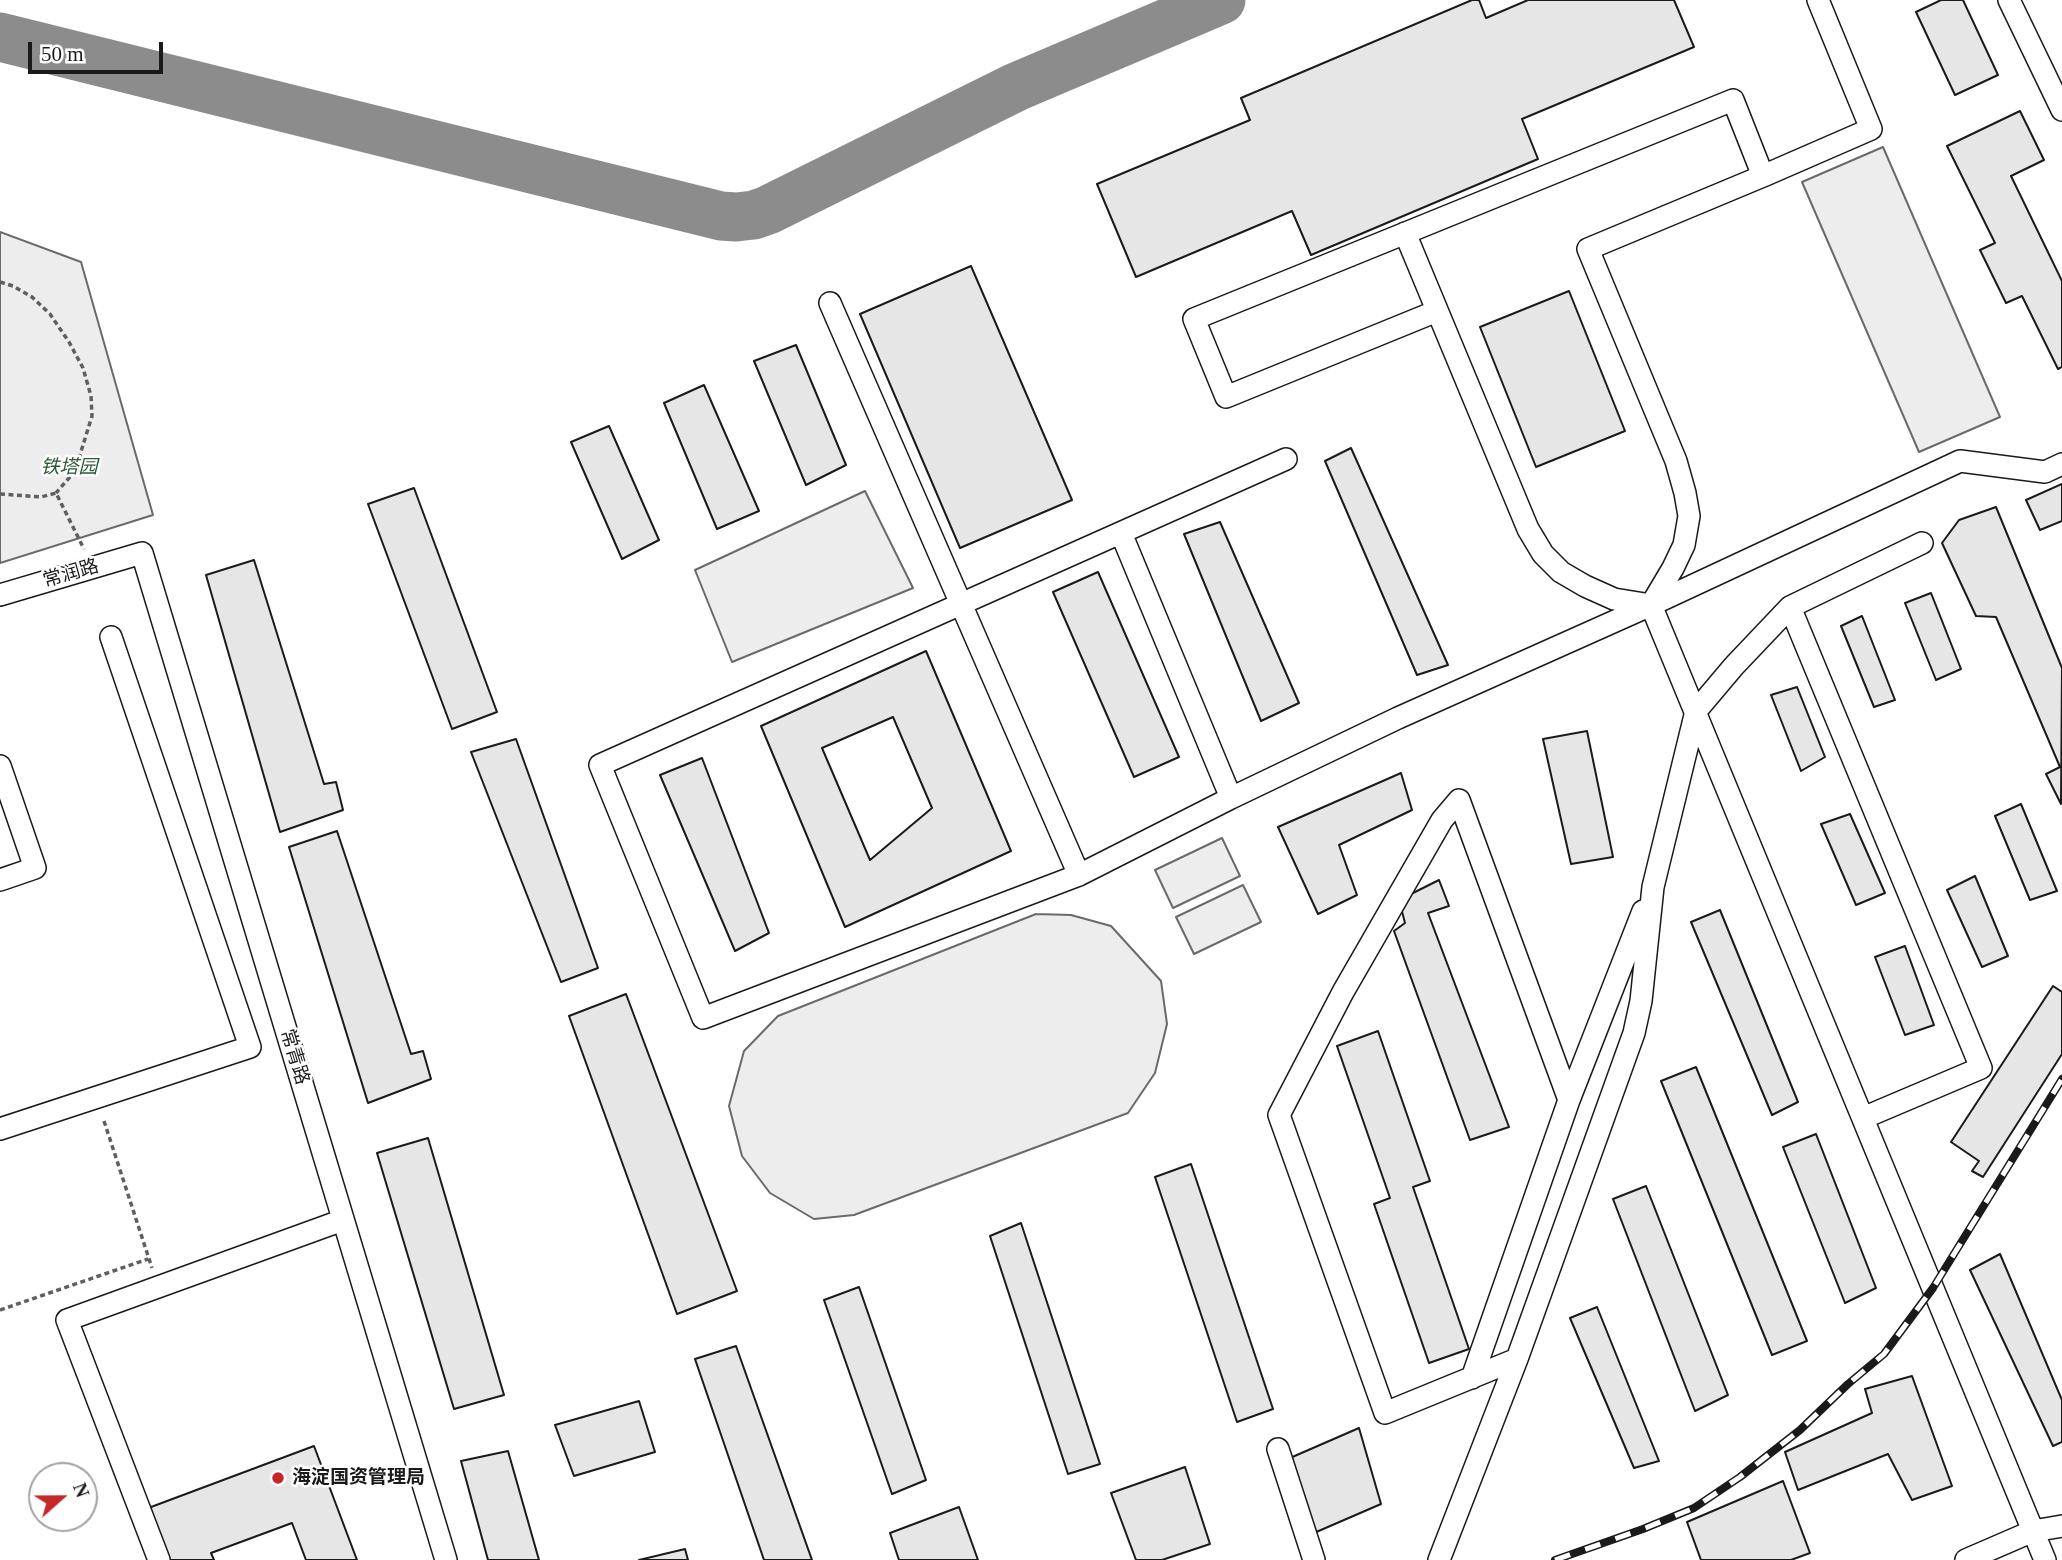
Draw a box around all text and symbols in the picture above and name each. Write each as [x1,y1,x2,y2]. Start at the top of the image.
scale bar [32,28,166,72]
text: 50 m [41,42,84,66]
park label: 铁塔园 [41,457,97,479]
street label: 常润路 [40,555,102,593]
street label: 常青路 [275,1026,313,1088]
north arrow [28,1462,98,1532]
place label: 海淀国资管理局 [292,1467,425,1489]
marker: 海淀国资管理局 [270,1470,286,1486]
text: N [69,1480,93,1500]

